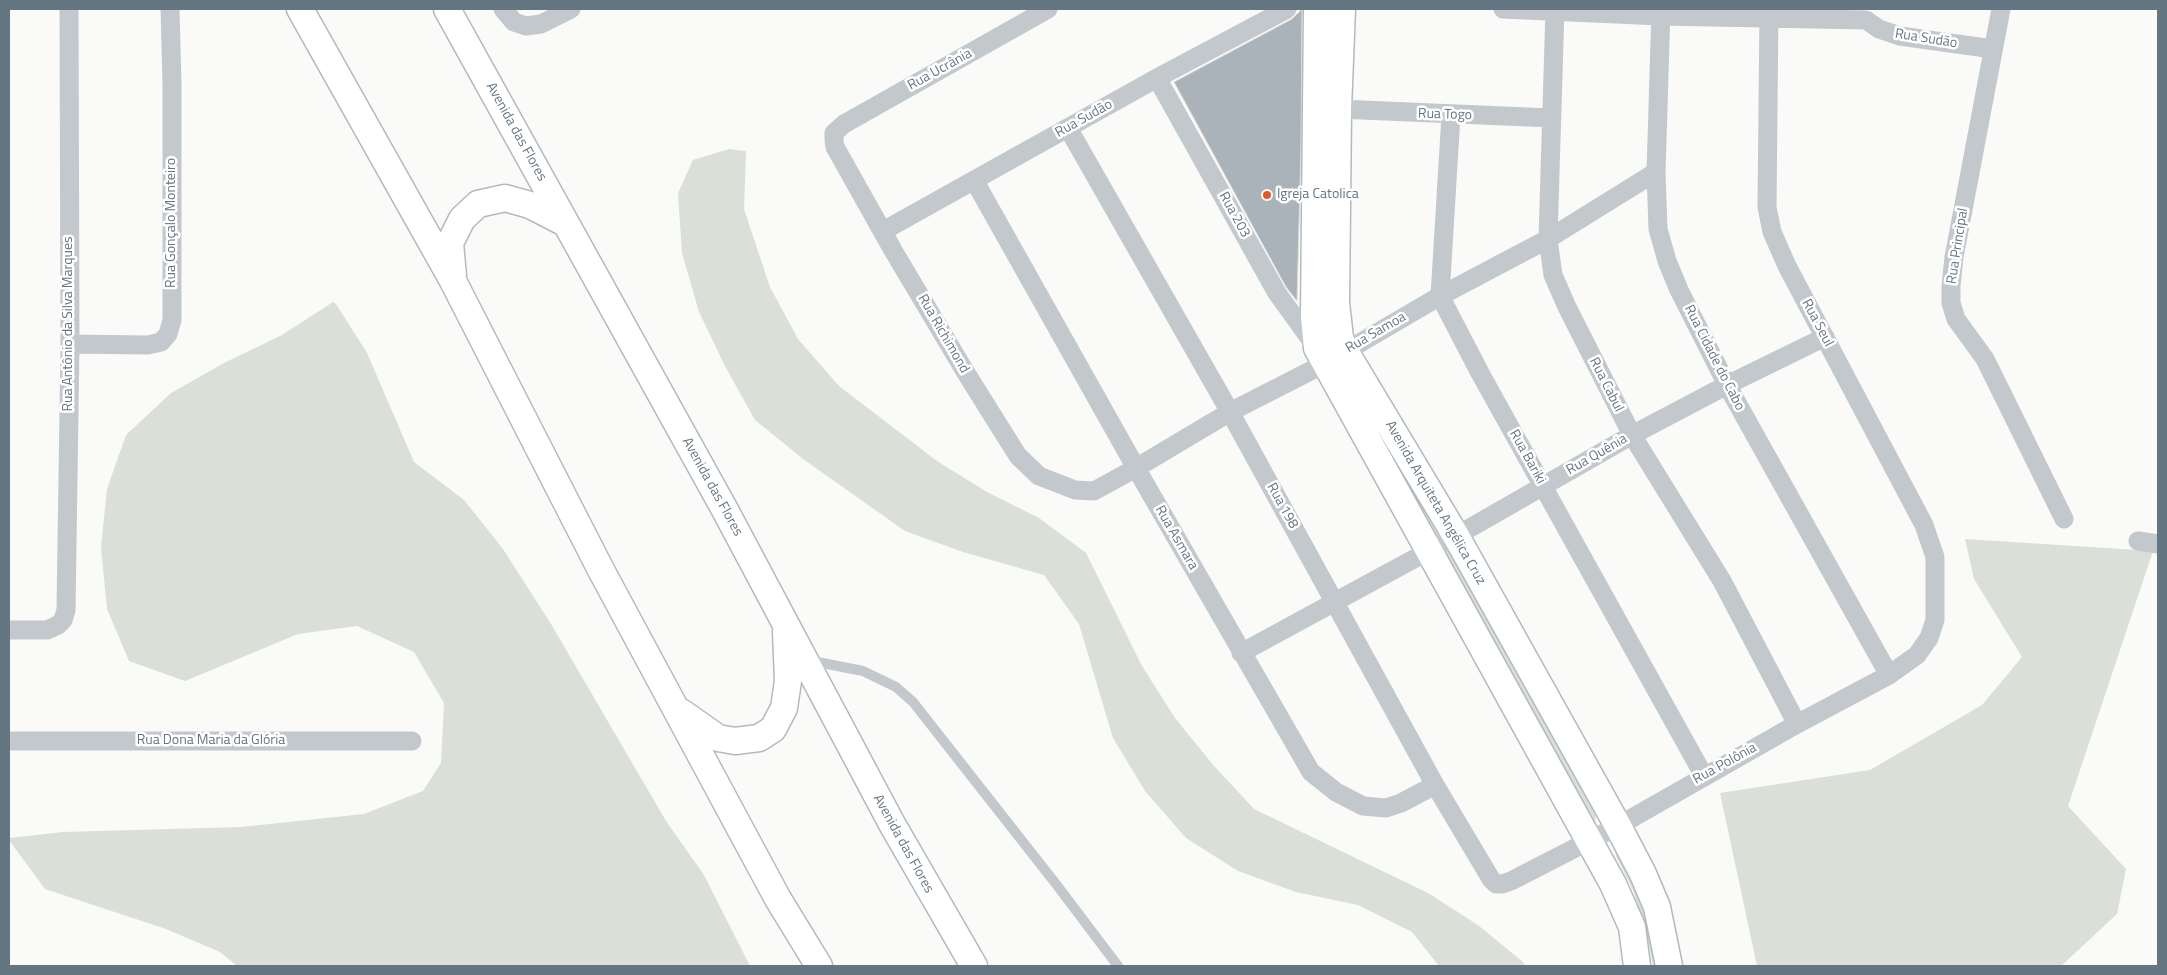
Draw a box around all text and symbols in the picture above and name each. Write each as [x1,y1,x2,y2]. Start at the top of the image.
street label: Rua Sudão [1894,26,1958,52]
street label: Rua Ucrânia [905,46,975,94]
street label: Avenida das Flores [482,80,550,184]
street label: Rua Sudão [1052,96,1116,142]
street label: Rua Togo [1418,106,1472,124]
street label: Rua Gonçalo Monteiro [164,158,180,288]
place label: Igreja Catolica [1277,187,1359,203]
street label: Rua 203 [1215,189,1253,241]
marker: Igreja Catolica [1261,189,1273,201]
street label: Rua Principal [1944,207,1972,285]
street label: Rua Antônio da Silva Marques [61,236,77,412]
street label: Rua Richimond [914,291,972,377]
street label: Rua Seul [1798,296,1836,350]
street label: Rua Cidade do Cabo [1680,302,1748,414]
street label: Rua Samoa [1343,309,1409,357]
street label: Rua Cabul [1585,355,1627,415]
street label: Avenida Arquiteta Angélica Cruz [1381,418,1489,588]
street label: Rua Bariki [1505,427,1549,487]
street label: Rua Quênia [1564,431,1630,479]
street label: Avenida das Flores [678,435,746,539]
street label: Rua 198 [1263,480,1301,532]
street label: Rua Asmara [1151,503,1201,573]
street label: Rua Dona Maria da Glória [137,733,285,749]
street label: Rua Polônia [1690,740,1760,788]
street label: Avenida das Flores [869,792,937,896]

